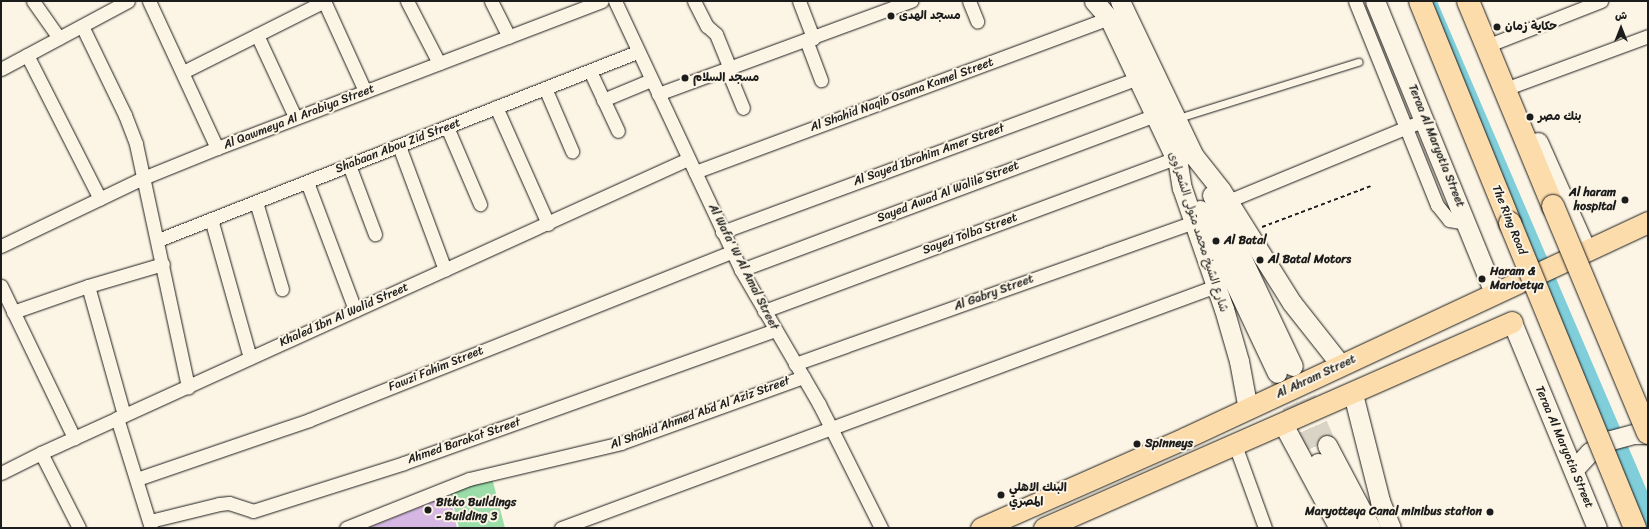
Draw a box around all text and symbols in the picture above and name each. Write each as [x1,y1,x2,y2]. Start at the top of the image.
text: ش [1615,6,1627,25]
north arrow [1601,8,1641,48]
place label: مسجد الهدى [899,9,961,23]
marker: مسجد الهدى [886,11,896,21]
place label: حكاية زمان [1505,20,1557,34]
marker: حكاية زمان [1492,22,1502,32]
street label: Al Shahid Naqib Osama Kamel Street [808,55,996,135]
place label: مسجد السلام [693,71,759,85]
marker: مسجد السلام [680,73,690,83]
street label: Al Qawmeya Al Arabiya Street [222,82,376,152]
street label: Teraa Al Maryotia Street [1405,82,1467,210]
place label: بنك مصر [1538,110,1581,124]
marker: بنك مصر [1525,112,1535,122]
street label: Shabaan Abou Zid Street [334,116,462,176]
street label: Al Sayed Ibrahim Amer Street [851,121,1007,189]
street label: شارع الشيخ محمد متولى الشعراوى [1165,150,1231,314]
street label: Sayed Awad Al Walile Street [875,158,1021,226]
street label: The Ring Road [1488,183,1530,257]
place label: Al haram hospital [1569,186,1616,214]
marker: Al haram hospital [1619,194,1631,206]
street label: Al Wafa' W Al Amal Street [705,201,781,333]
street label: Sayed Tolba Street [920,210,1020,258]
place label: Al Batal [1224,234,1267,248]
marker: Al Batal [1211,236,1221,246]
place label: Al Batal Motors [1268,253,1351,267]
marker: Al Batal Motors [1255,255,1265,265]
place label: Haram & Marioetya [1490,265,1544,293]
street label: Al Gabry Street [952,272,1036,314]
marker: Haram & Marioetya [1477,274,1487,284]
street label: Khaled Ibn Al Walid Street [277,280,411,350]
street label: Fawzi Fahim Street [386,343,486,395]
street label: Al Ahram Street [1274,352,1358,402]
street label: Al Shahid Ahmed Abd Al Aziz Street [608,374,792,452]
street label: Teraa Al Maryotia Street [1532,384,1596,510]
street label: Ahmed Barakat Street [406,415,522,467]
place label: Spinneys [1145,437,1193,451]
marker: Spinneys [1132,439,1142,449]
place label: البنك الاهلي المصري [1009,481,1067,509]
marker: البنك الاهلي المصري [996,490,1006,500]
place label: Bitko Buildings - Building 3 [436,496,516,524]
marker: Bitko Buildings - Building 3 [423,505,433,515]
place label: Maryotteya Canal minibus station [1304,505,1482,519]
marker: Maryotteya Canal minibus station [1485,507,1495,517]

